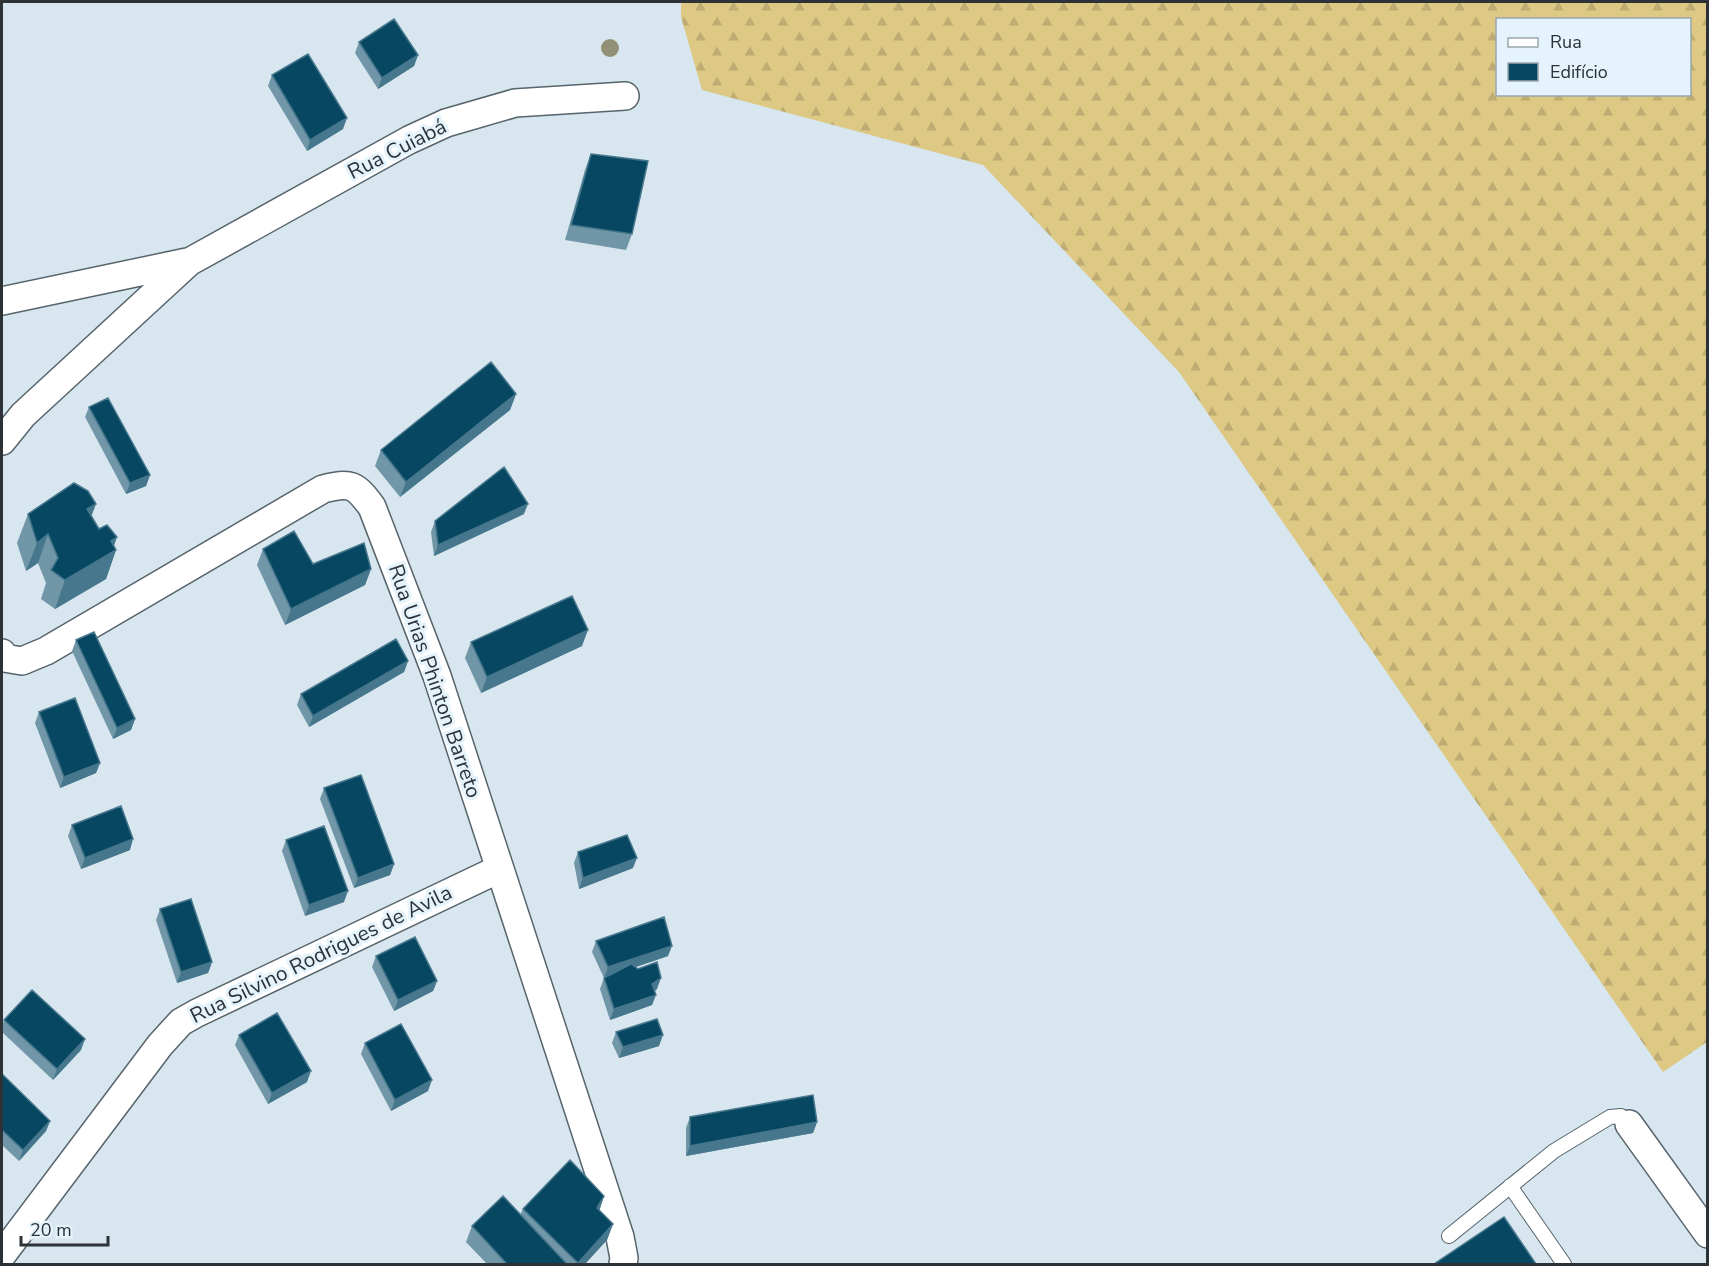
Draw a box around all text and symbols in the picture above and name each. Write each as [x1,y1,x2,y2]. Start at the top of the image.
legend [1496,18,1691,96]
text: Rua [1550,30,1582,54]
text: Edifício [1550,60,1608,84]
street label: Rua Cuiabá [343,112,451,186]
street label: Rua Urias Phinton Barreto [382,560,488,802]
street label: Rua Silvino Rodrigues de Avila [185,878,457,1030]
scale bar [21,1209,108,1247]
text: 20 m [30,1218,72,1242]

